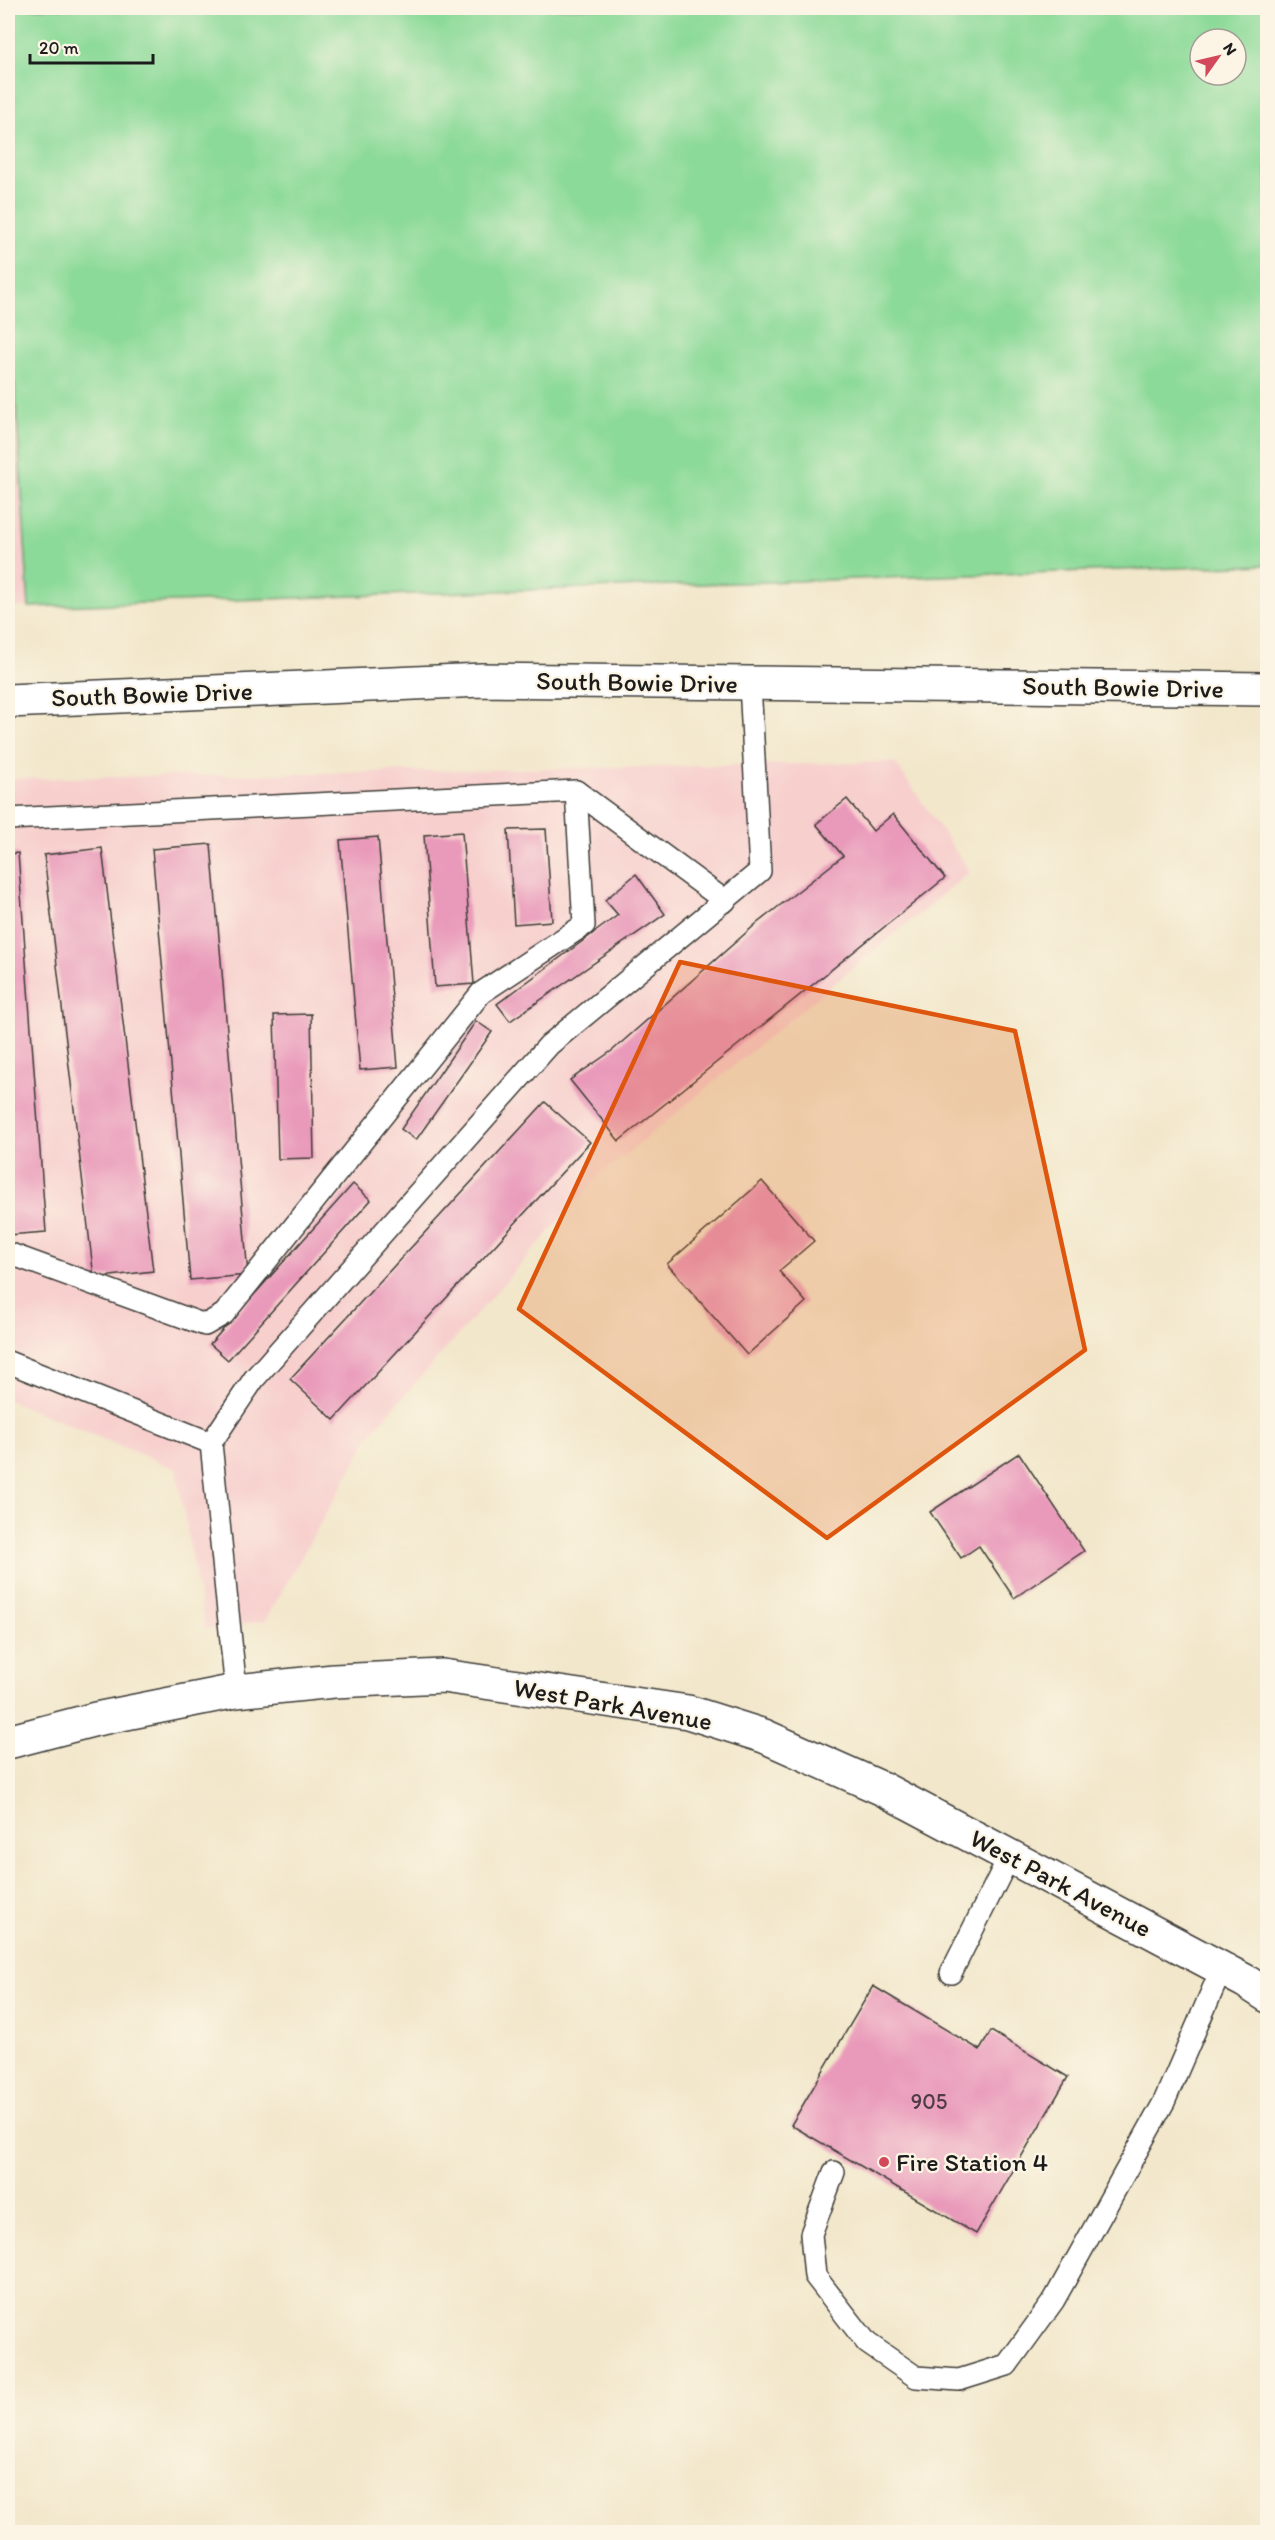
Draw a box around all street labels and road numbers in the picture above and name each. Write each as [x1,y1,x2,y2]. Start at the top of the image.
street label: South Bowie Drive [536,664,738,700]
street label: South Bowie Drive [1022,669,1224,705]
street label: South Bowie Drive [51,674,253,714]
street label: West Park Avenue [511,1671,715,1737]
street label: West Park Avenue [965,1822,1157,1944]

